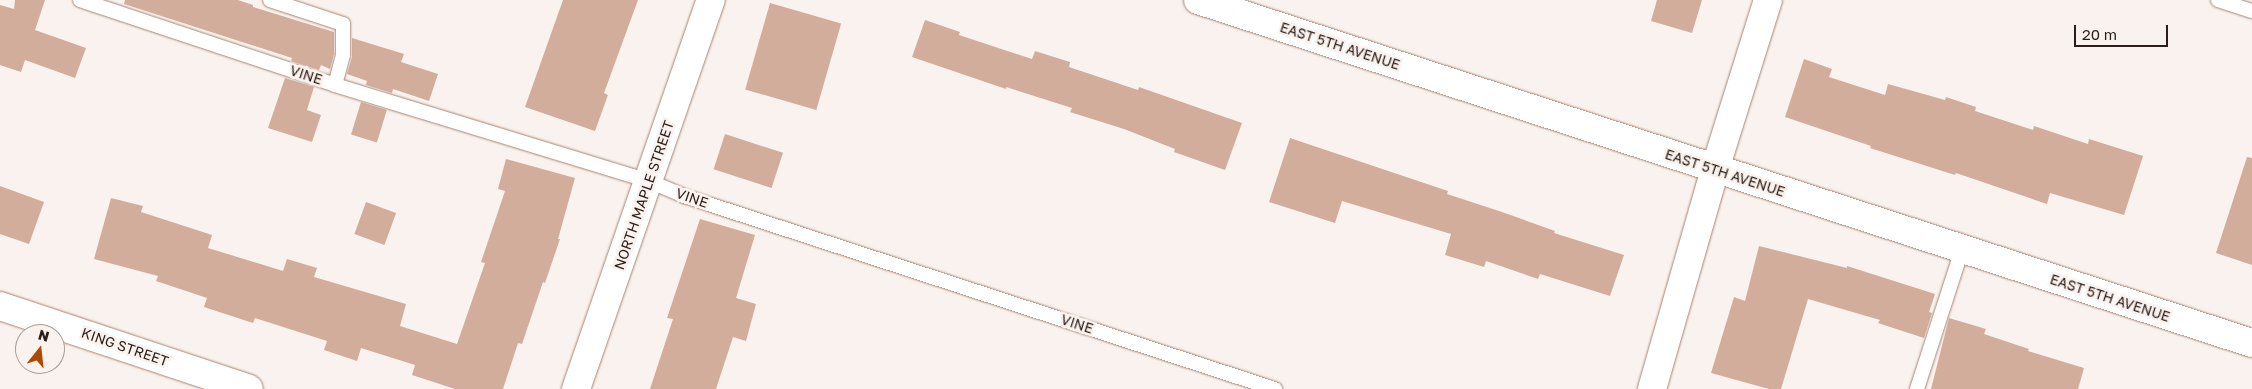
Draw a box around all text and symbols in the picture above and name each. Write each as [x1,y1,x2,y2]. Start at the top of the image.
scale bar [2077,15,2171,47]
street label: EAST 5TH AVENUE [1278,19,1402,73]
text: 20 m [2082,25,2117,43]
street label: VINE [288,62,324,88]
street label: NORTH MAPLE STREET [611,118,677,272]
street label: EAST 5TH AVENUE [1663,146,1787,200]
street label: VINE [674,185,710,211]
street label: EAST 5TH AVENUE [2048,271,2172,325]
street label: VINE [1059,311,1095,337]
north arrow [15,324,65,374]
street label: KING STREET [79,324,171,370]
text: N [37,325,51,345]

